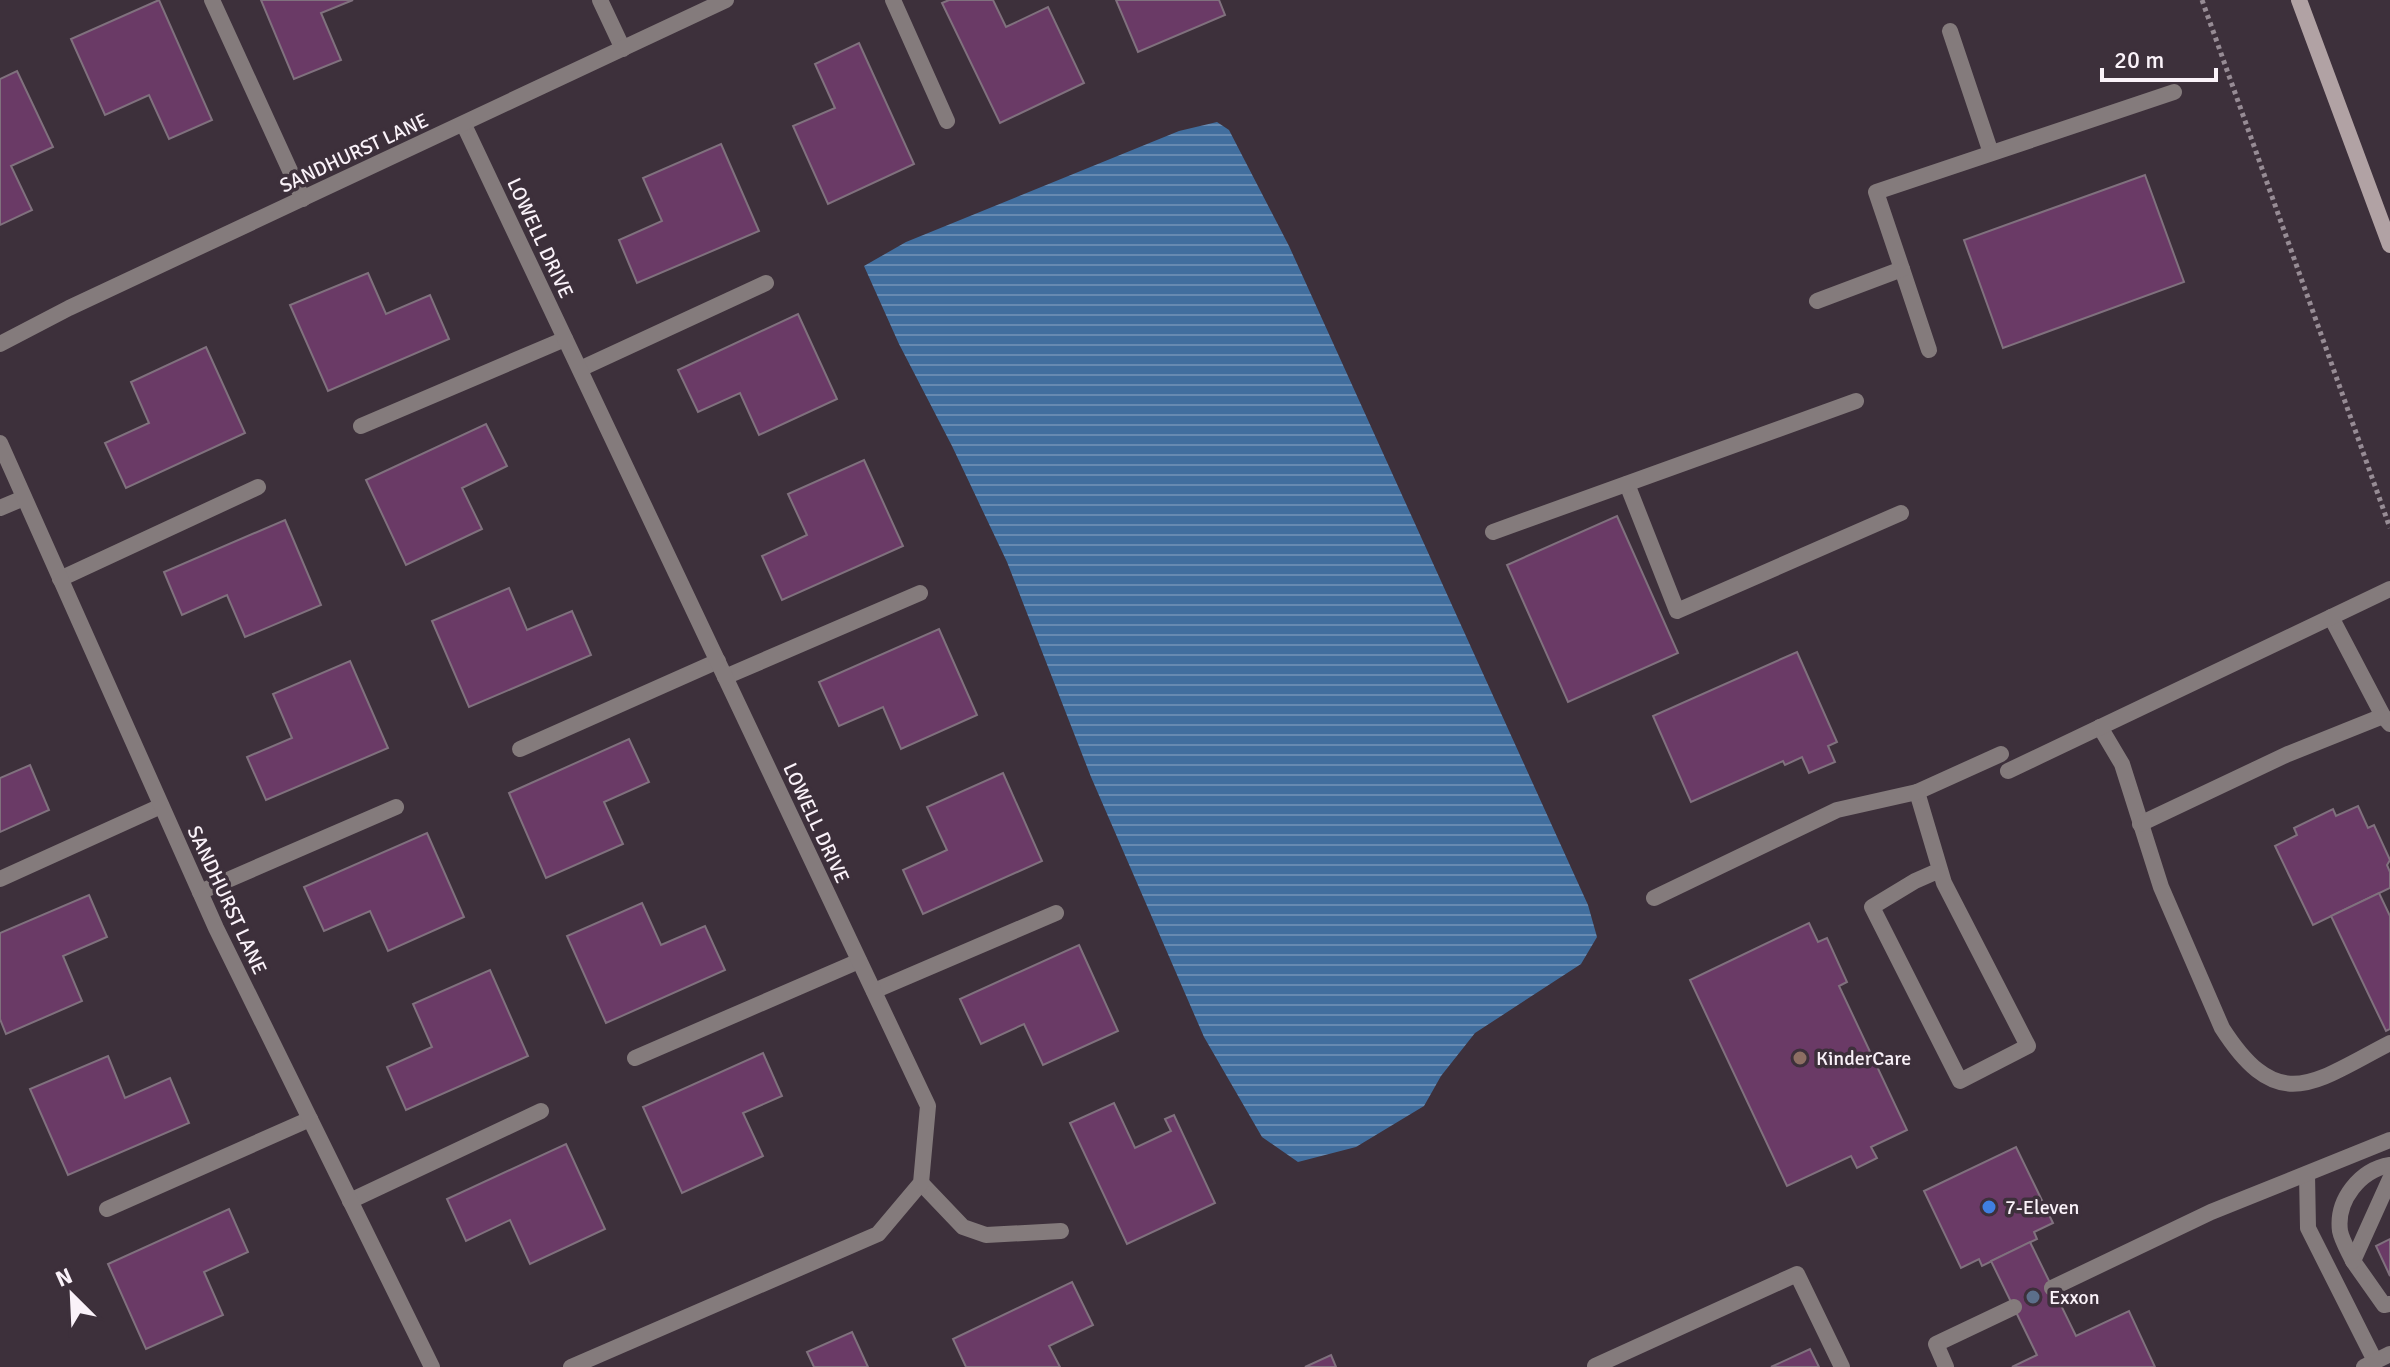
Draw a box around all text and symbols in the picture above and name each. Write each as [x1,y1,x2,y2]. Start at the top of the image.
scale bar [2102,32,2216,82]
text: 20 m [2114,45,2164,75]
street label: SANDHURST LANE [276,108,432,198]
street label: LOWELL DRIVE [501,174,579,302]
street label: LOWELL DRIVE [777,759,855,887]
street label: SANDHURST LANE [182,822,272,978]
place label: KinderCare [1816,1046,1911,1071]
marker: KinderCare [1791,1049,1809,1067]
place label: 7-Eleven [2005,1195,2079,1220]
marker: 7-Eleven [1980,1198,1998,1216]
north arrow [32,1255,112,1335]
text: N [52,1262,77,1293]
place label: Exxon [2049,1285,2100,1310]
marker: Exxon [2024,1288,2042,1306]

